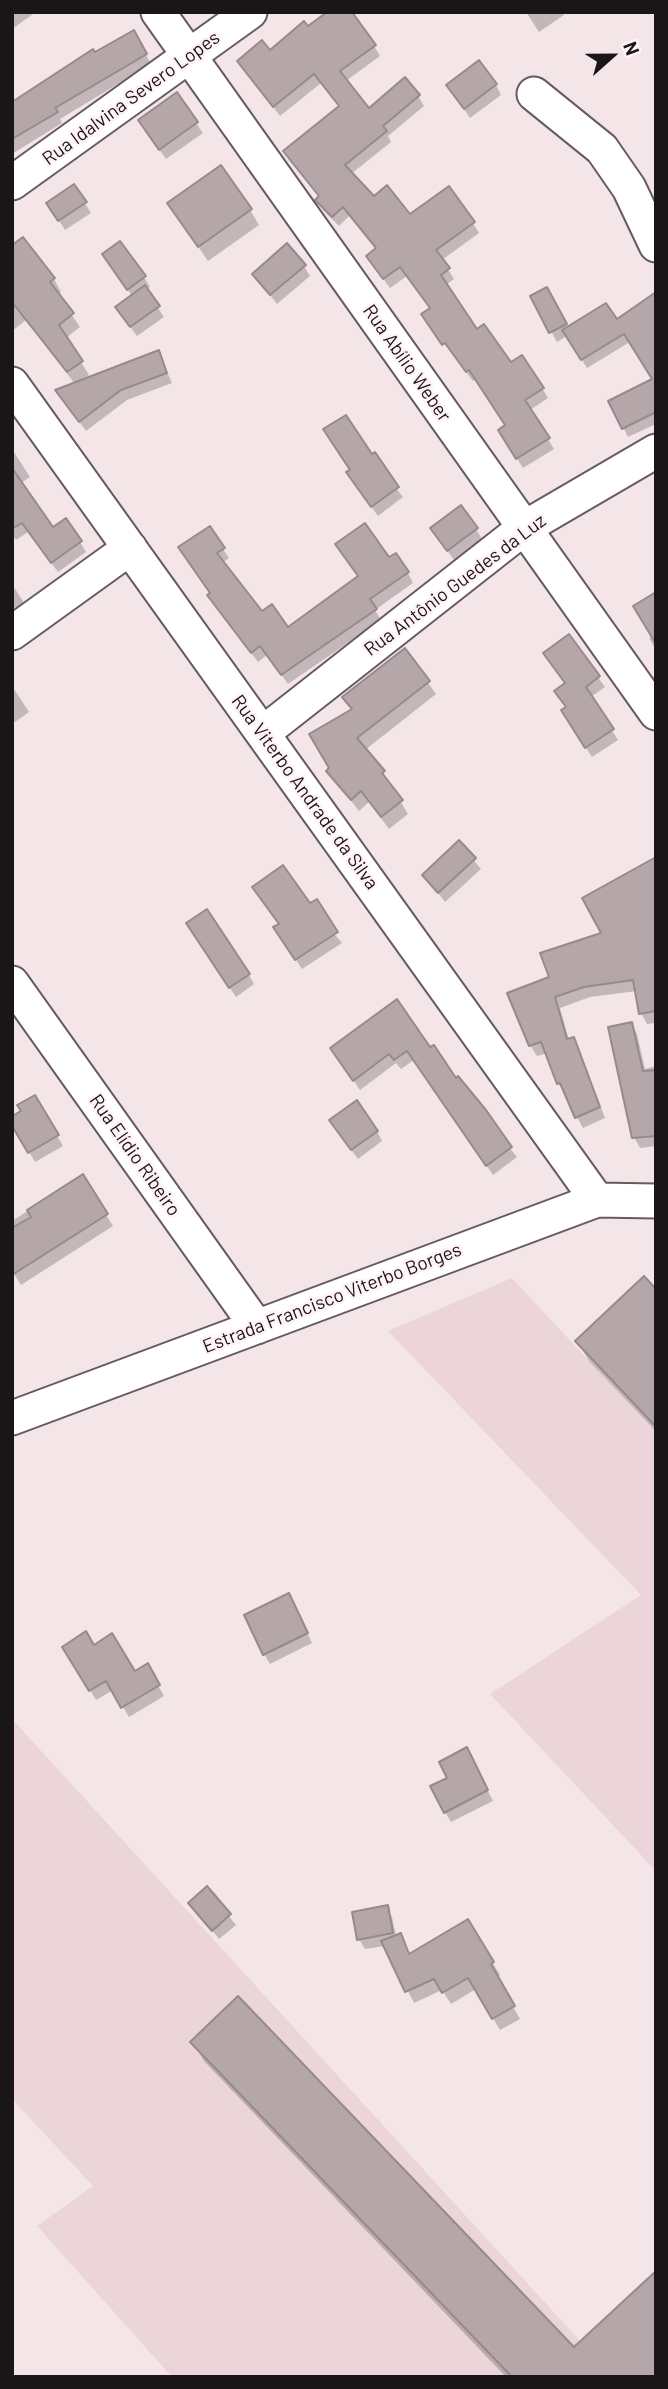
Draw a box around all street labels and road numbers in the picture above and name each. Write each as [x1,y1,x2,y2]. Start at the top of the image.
street label: Rua Idalvina Severo Lopes [38,26,224,170]
street label: Rua Abílio Weber [358,300,456,426]
street label: Rua Antônio Guedes da Luz [360,509,550,661]
street label: Rua Viterbo Andrade da Silva [227,690,383,894]
street label: Rua Elídio Ribeiro [85,1090,185,1220]
street label: Estrada Francisco Viterbo Borges [199,1238,465,1358]

